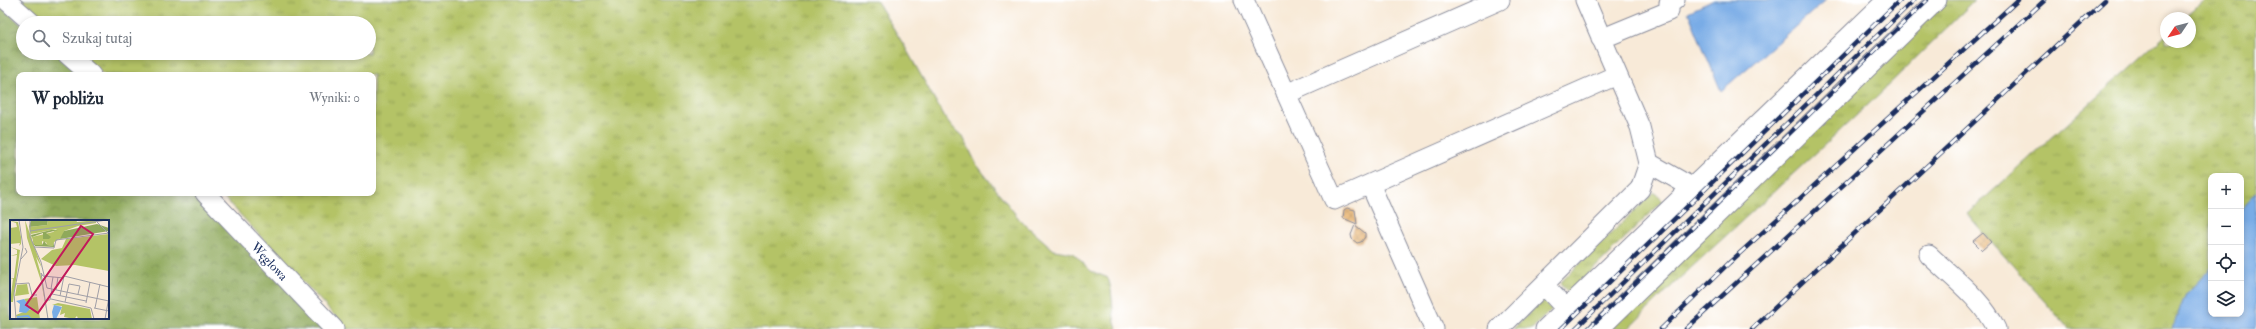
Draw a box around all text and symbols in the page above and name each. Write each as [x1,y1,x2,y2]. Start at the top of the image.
north arrow [2160,12,2196,48]
search box [16,16,376,60]
icon: search [30,27,52,49]
text: Szukaj tutaj [62,29,132,48]
text: W pobliżu [32,88,104,109]
text: Wyniki: 0 [309,90,360,106]
map controls [2208,173,2244,317]
button: + [2208,173,2244,209]
button: − [2208,209,2244,245]
inset map [10,220,109,319]
street label: Węglowa [247,238,291,285]
button: locate [2208,245,2244,281]
button: layers [2208,281,2244,317]

